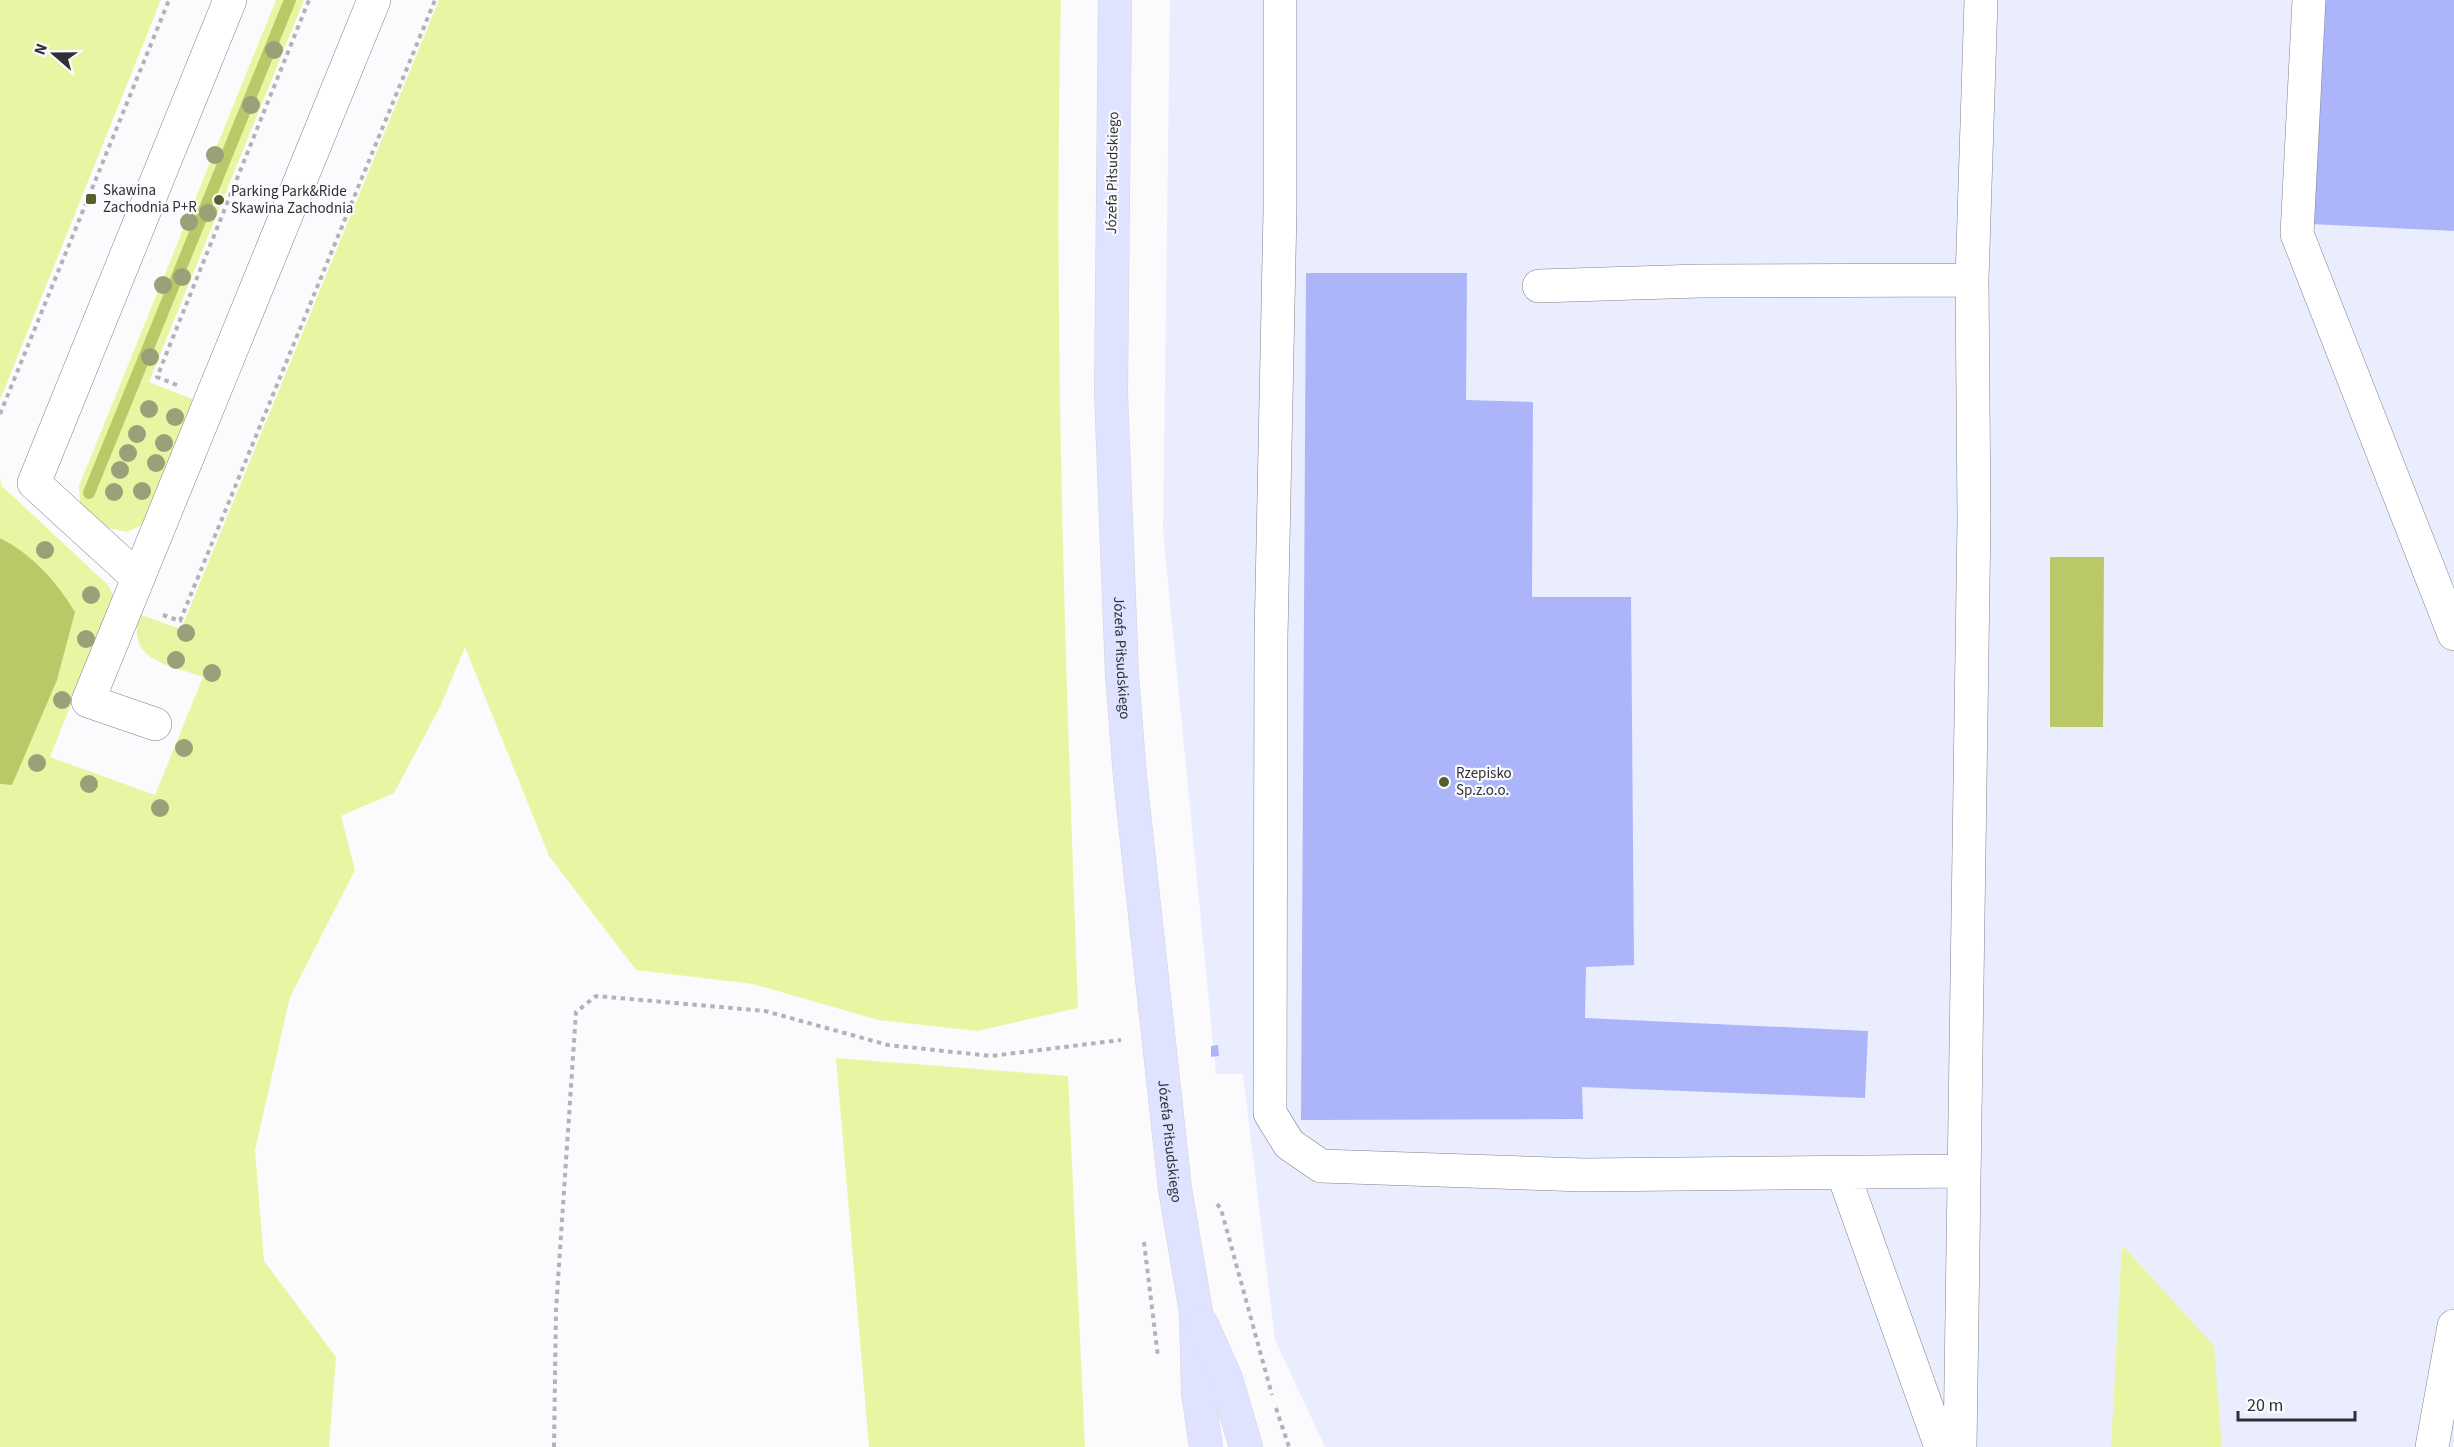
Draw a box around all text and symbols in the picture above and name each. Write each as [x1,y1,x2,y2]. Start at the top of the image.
north arrow [24,24,84,84]
text: N [29,40,53,58]
street label: Józefa Piłsudskiego [1101,111,1124,235]
place label: Skawina Zachodnia P+R [103,180,197,218]
place label: Parking Park&Ride Skawina Zachodnia [231,181,353,219]
marker: Skawina Zachodnia P+R [84,192,98,206]
marker: Parking Park&Ride Skawina Zachodnia [212,193,226,207]
street label: Józefa Piłsudskiego [1108,596,1135,720]
place label: Rzepisko Sp.z.o.o. [1456,763,1512,801]
marker: Rzepisko Sp.z.o.o. [1437,775,1451,789]
street label: Józefa Piłsudskiego [1152,1079,1187,1204]
scale bar [2238,1384,2355,1422]
text: 20 m [2247,1393,2283,1418]

